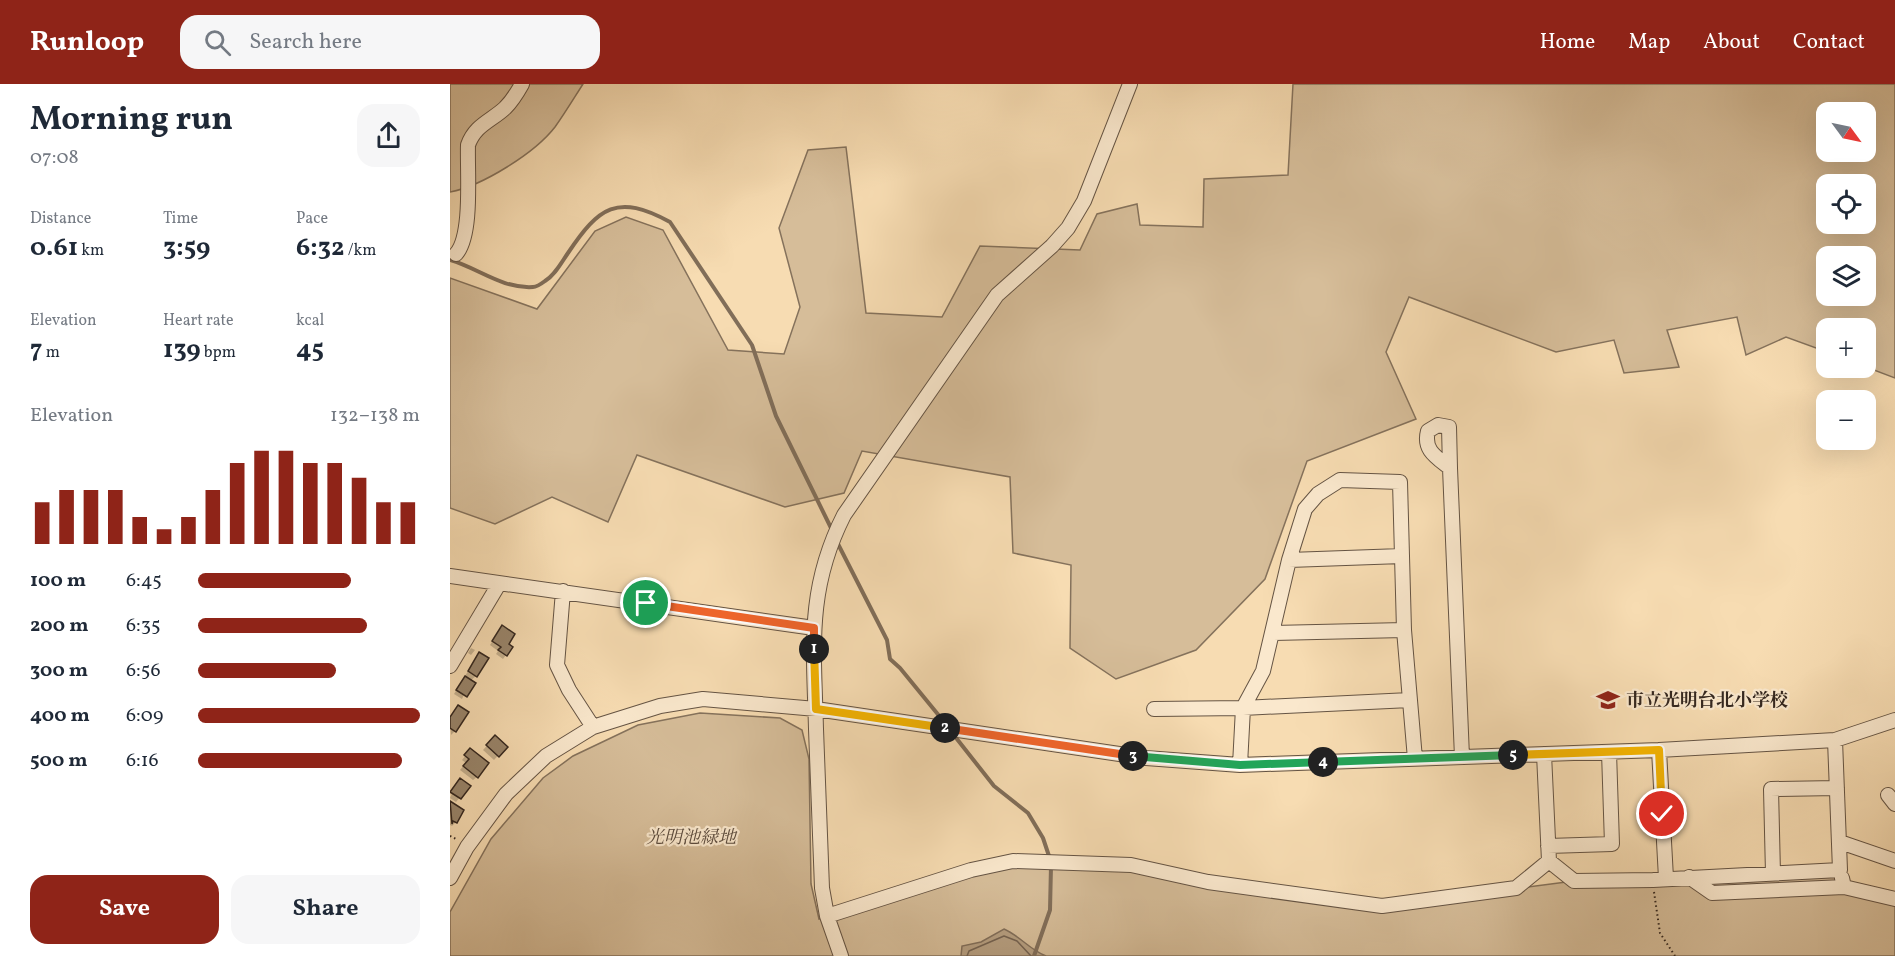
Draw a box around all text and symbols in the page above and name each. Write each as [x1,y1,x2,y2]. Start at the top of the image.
search box [180,15,600,69]
text: Runloop [30,23,144,62]
icon: search [201,26,234,59]
text: Search here [249,27,362,58]
text: Home [1540,28,1595,57]
text: Map [1628,28,1670,57]
text: About [1703,28,1760,57]
text: Contact [1793,28,1865,57]
text: Morning run [30,98,233,144]
north arrow [1816,102,1876,162]
map controls [1816,102,1876,450]
button: share [357,104,420,167]
text: 07:08 [30,144,79,172]
button: locate [1816,174,1876,234]
text: Distance [30,208,91,230]
text: Time [163,208,198,230]
text: Pace [296,208,328,230]
text: 0.61 [30,230,78,266]
text: 3:59 [163,230,210,266]
text: 6:32 [296,230,344,266]
text: km [78,240,104,262]
text: /km [344,240,376,262]
button: layers [1816,246,1876,306]
text: Elevation [30,310,97,332]
text: Heart rate [163,310,234,332]
text: kcal [296,310,324,332]
button: + [1816,318,1876,378]
text: 7 [30,332,42,368]
text: 139 [163,332,201,368]
text: 45 [296,332,324,368]
text: m [42,342,60,364]
text: bpm [201,342,236,364]
button: − [1816,390,1876,450]
text: Elevation [30,402,113,430]
text: 132–138 m [330,402,420,430]
text: 100 m [30,567,86,595]
text: 6:45 [126,567,162,595]
pin [620,577,671,628]
icon: arrive [629,586,662,619]
text: 200 m [30,612,88,640]
text: 6:35 [126,612,161,640]
pin: 1 [799,634,829,664]
text: 1 [811,638,817,660]
text: 300 m [30,657,88,685]
text: 6:56 [126,657,161,685]
school or university icon: 市立光明台北小学校 [1595,687,1621,713]
place label: 市立光明台北小学校 [1626,689,1788,714]
text: 400 m [30,702,90,730]
text: 6:09 [126,702,163,730]
pin: 2 [930,713,960,743]
text: 2 [941,717,949,739]
pin: 5 [1498,740,1528,770]
pin: 3 [1118,741,1148,771]
text: 5 [1509,744,1517,766]
text: 3 [1129,745,1137,767]
text: 500 m [30,747,88,775]
text: 6:16 [126,747,159,775]
pin: 4 [1308,747,1338,777]
text: 4 [1318,751,1328,773]
pin [1636,788,1687,839]
icon: check [1645,797,1678,830]
park label: 光明池緑地 [646,826,738,851]
button: Save [30,875,219,944]
button: Share [231,875,420,944]

